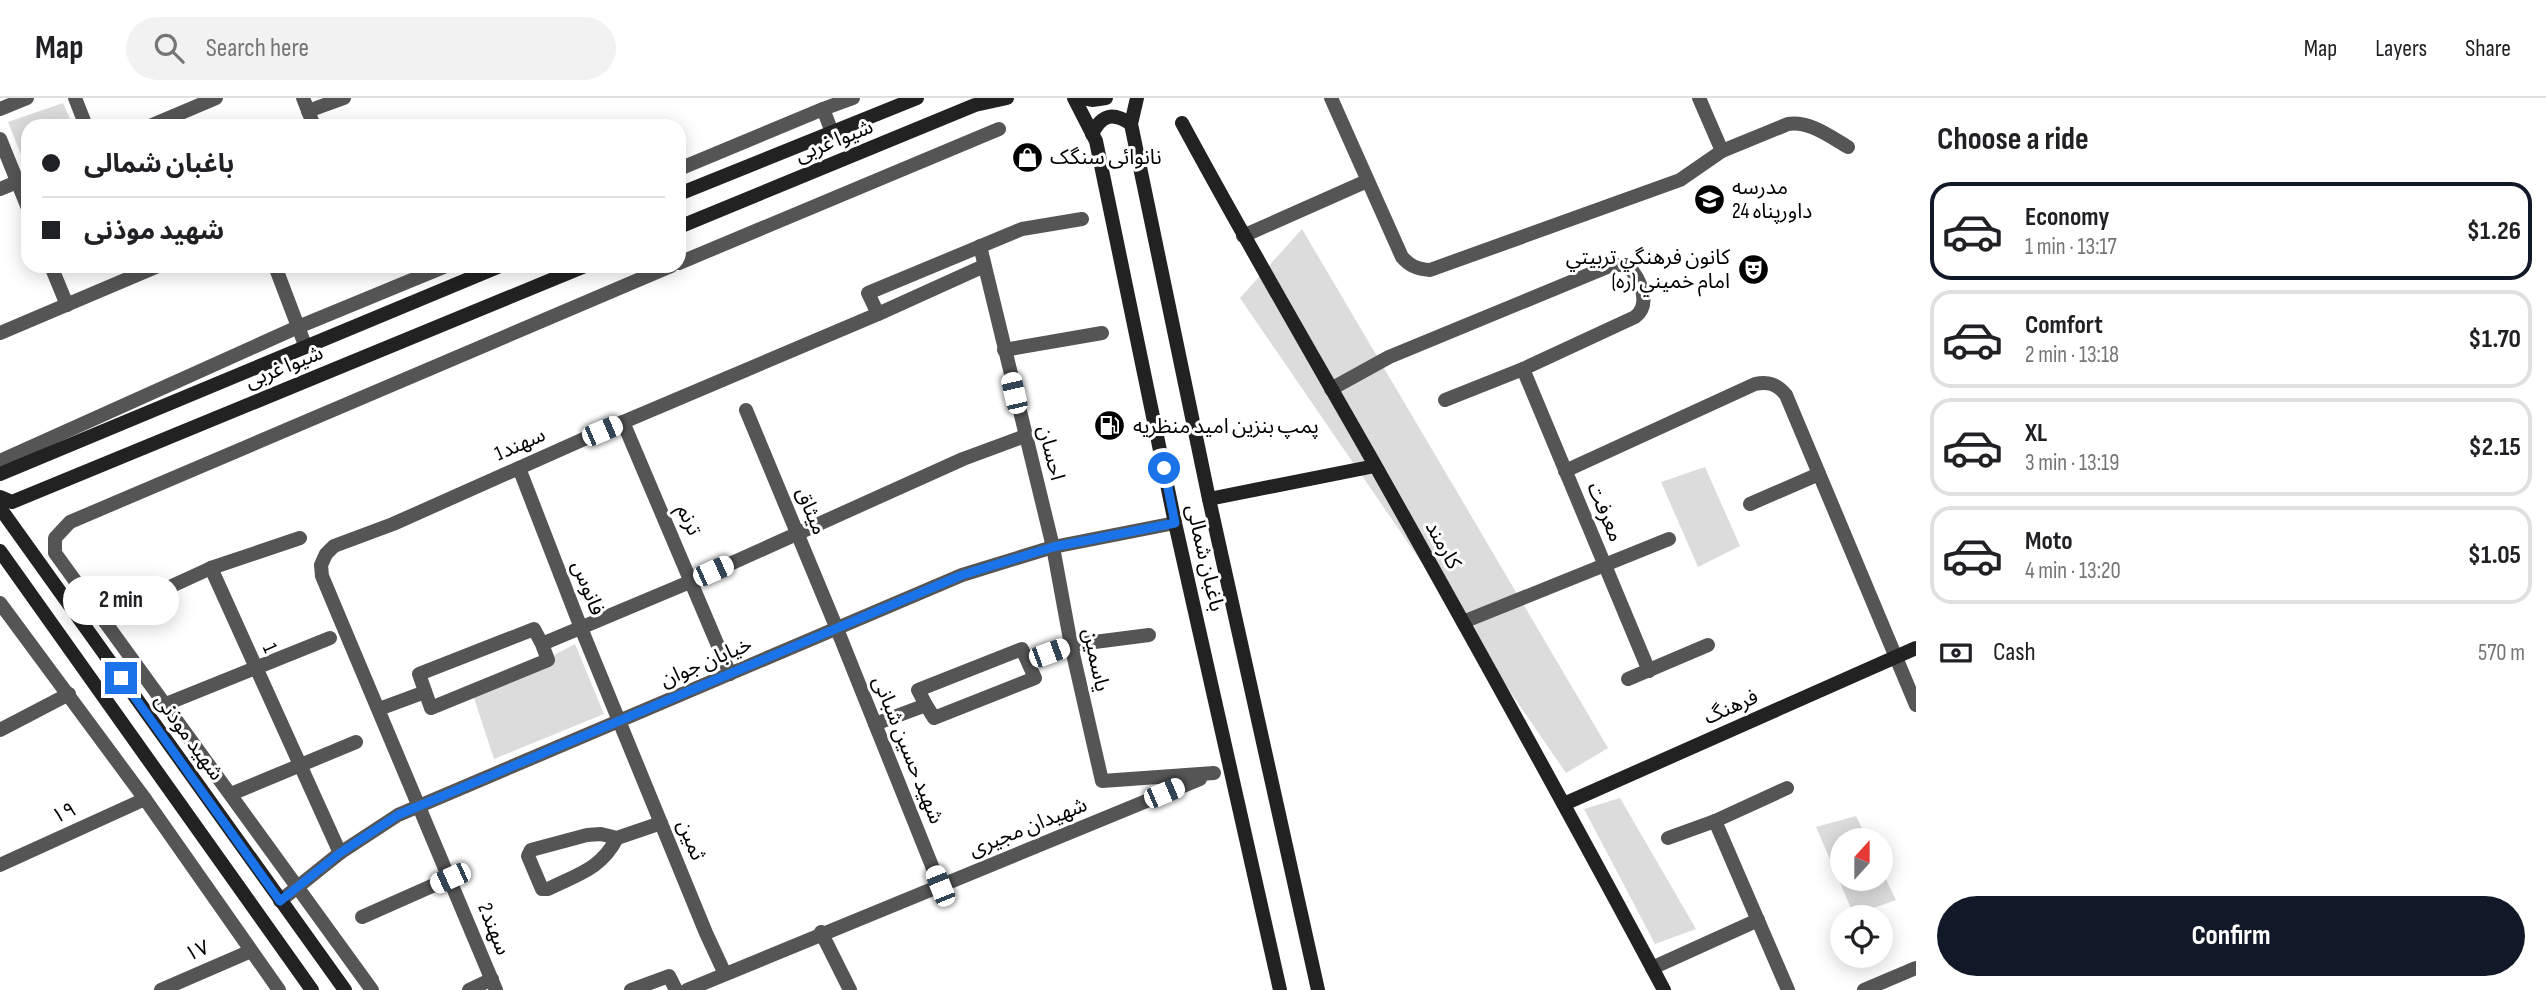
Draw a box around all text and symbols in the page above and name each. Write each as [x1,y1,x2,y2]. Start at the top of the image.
search box [126,17,616,80]
text: Map [35,28,84,68]
icon: search [150,29,188,67]
text: Search here [206,33,309,64]
text: Map [2304,34,2337,63]
text: Layers [2375,34,2427,63]
text: Share [2465,34,2511,63]
street label: شیوا غربی [791,114,877,168]
text: Choose a ride [1937,120,2089,159]
shop icon: نانوائی سنگک [1010,140,1044,174]
place label: نانوائی سنگک [1050,145,1162,170]
text: باغبان شمالی [84,149,234,180]
place label: مدرسه داورپناه 24 [1732,175,1812,224]
school or university icon: مدرسه داورپناه 24 [1692,182,1726,216]
icon: car [1941,200,2004,263]
text: Economy [2025,202,2109,233]
text: شهید موذنی [84,216,224,247]
text: $1.26 [2467,216,2521,247]
text: 1 min · 13:17 [2025,233,2117,261]
place label: كانون فرهنگي تربيتي امام خميني (ره) [1566,245,1730,297]
theatre icon: كانون فرهنگي تربيتي امام خميني (ره) [1736,252,1770,286]
icon: car [1941,308,2004,371]
text: Comfort [2025,310,2103,341]
text: $1.70 [2468,324,2521,355]
street label: شیوا غربی [241,340,327,394]
text: 2 min · 13:18 [2025,341,2119,369]
car [1000,370,1029,416]
fuel station icon: پمپ بنزین امید منظریه [1093,409,1127,443]
car [579,413,626,449]
place label: پمپ بنزین امید منظریه [1133,414,1319,439]
icon: car [1941,416,2004,479]
text: XL [2025,418,2047,449]
street label: 1سهند [491,422,549,466]
street label: احسان [1032,423,1070,483]
text: $2.15 [2469,432,2521,463]
text: 3 min · 13:19 [2025,449,2119,477]
route start [1148,452,1180,484]
street label: معرفت [1581,479,1629,545]
street label: میثاق [790,484,832,538]
street label: ترنم [669,501,707,540]
street label: باغبان شمالی [1181,502,1229,614]
street label: کارمند [1420,517,1466,574]
icon: car [1941,524,2004,587]
text: Moto [2025,526,2073,557]
text: $1.05 [2468,540,2521,571]
car [690,553,737,589]
street label: فانوس [566,557,610,619]
text: 4 min · 13:20 [2025,557,2121,585]
callout: 2 min [63,576,179,626]
text: 2 min [99,586,143,614]
street label: یاسمین [1077,626,1115,694]
street label: خیابان جوان [656,631,756,693]
icon: cash [1937,634,1975,672]
car [1026,636,1073,670]
text: Cash [1993,637,2036,668]
text: 570 m [2478,639,2525,667]
street label: 1 [257,640,283,657]
route end [105,662,137,694]
street label: شهید حسین شبانی [867,673,949,827]
street label: فرهنگ [1700,684,1762,730]
street label: شهید موذنی [149,689,229,785]
car [1141,775,1188,811]
street label: شهیدان مجیری [965,792,1091,862]
street label: ۱۹ [48,797,80,829]
street label: ثمین [672,816,710,864]
north arrow [1830,828,1894,891]
map controls [1830,828,1893,968]
car [427,860,474,896]
car [923,863,958,909]
button: Confirm [1937,896,2525,976]
street label: 2سهند [472,899,516,959]
button: locate [1830,905,1893,968]
street label: ۱۷ [181,935,213,967]

